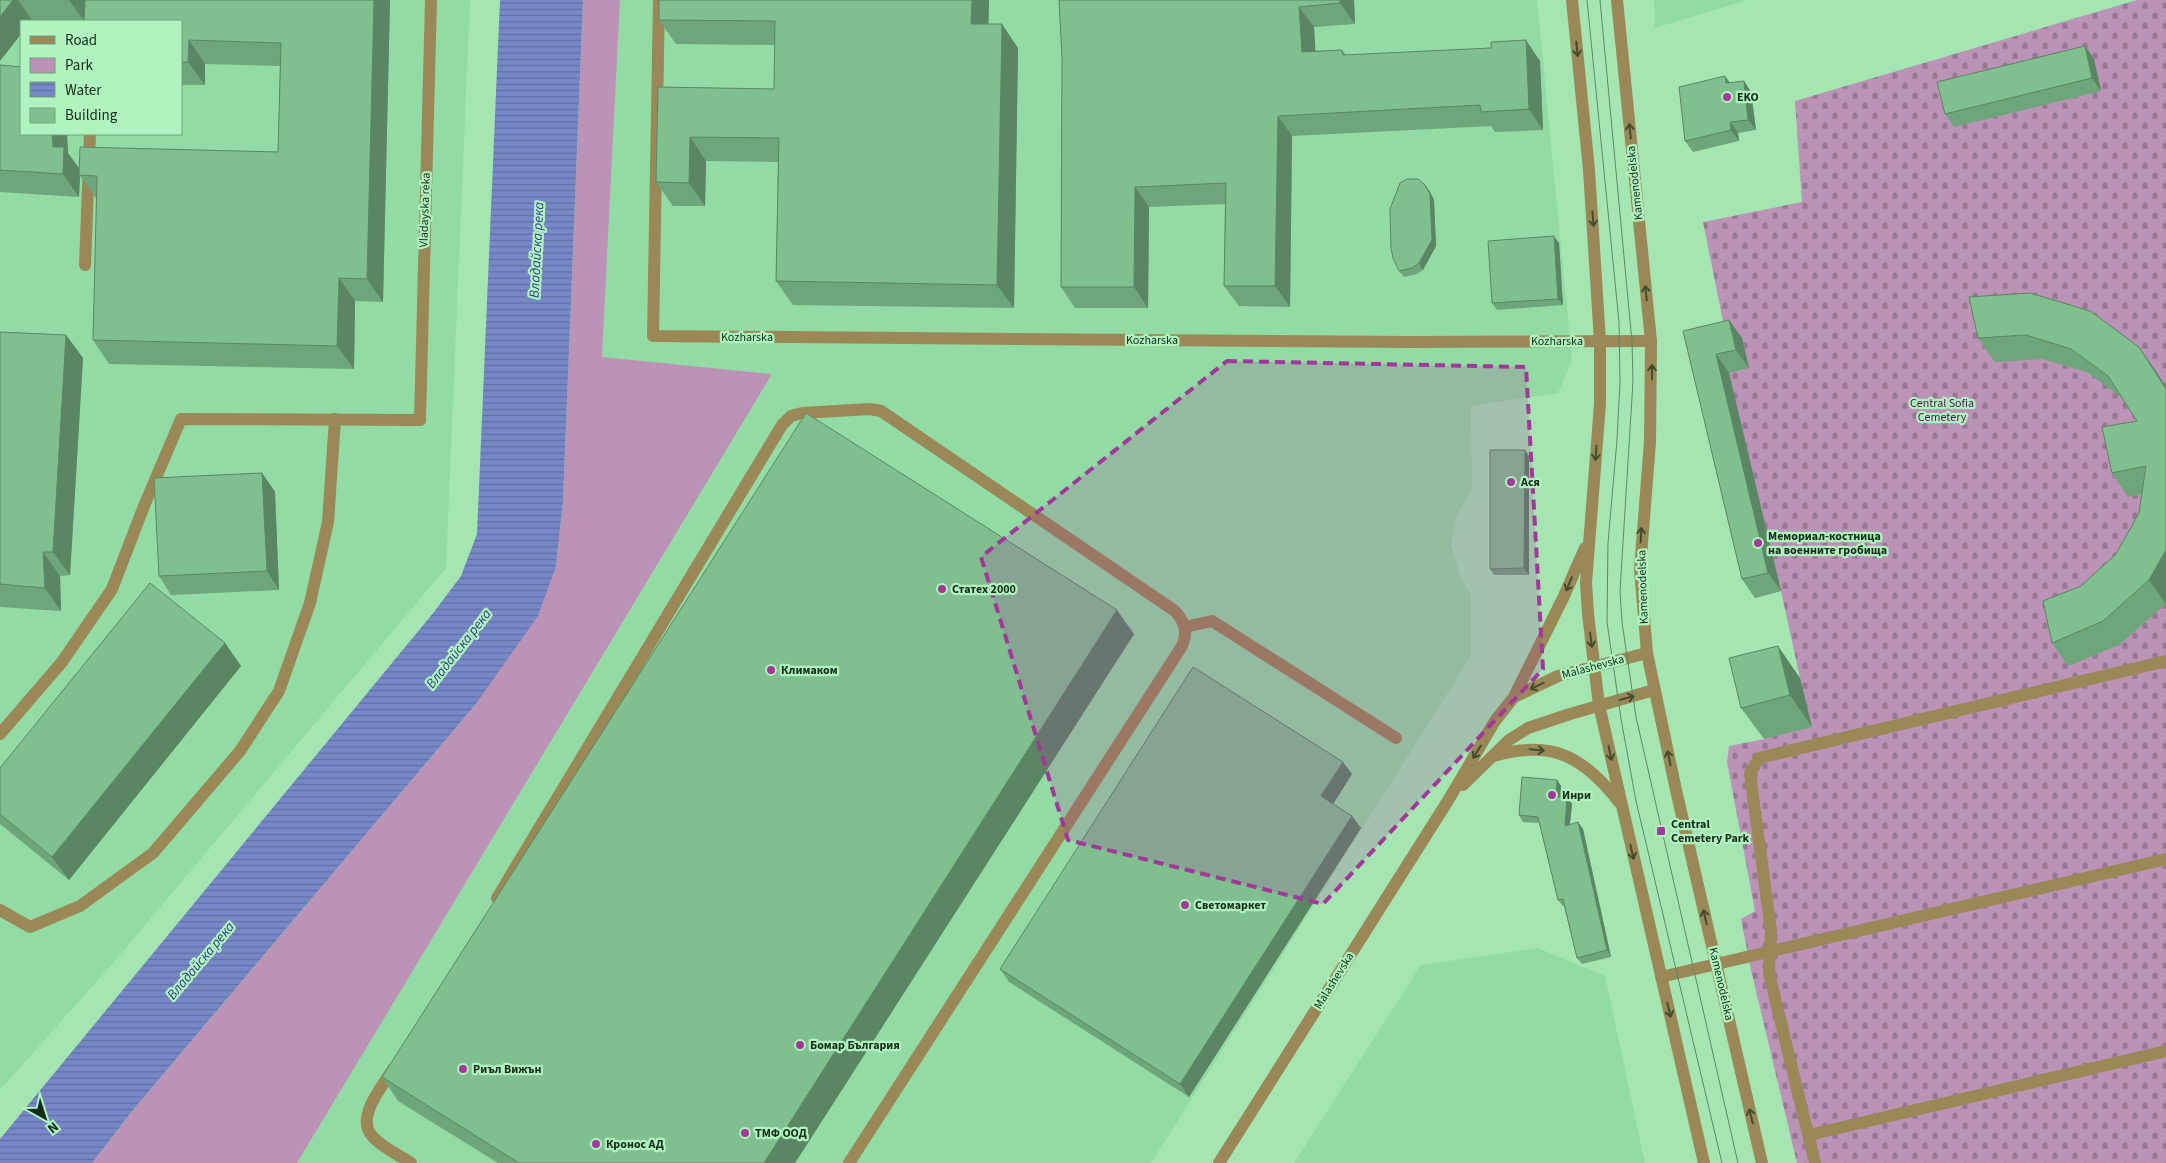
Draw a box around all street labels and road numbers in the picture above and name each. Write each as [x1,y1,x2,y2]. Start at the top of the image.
street label: Kamenodelska [1623,145,1647,221]
street label: Vladayska reka [415,172,435,248]
street label: Kozharska [721,329,773,346]
street label: Kozharska [1126,332,1178,349]
street label: Kozharska [1531,333,1583,350]
street label: Kamenodelska [1633,549,1653,625]
street label: Malashevska [1560,651,1626,683]
street label: Kamenodelska [1704,946,1738,1022]
street label: Malashevska [1310,949,1358,1013]

